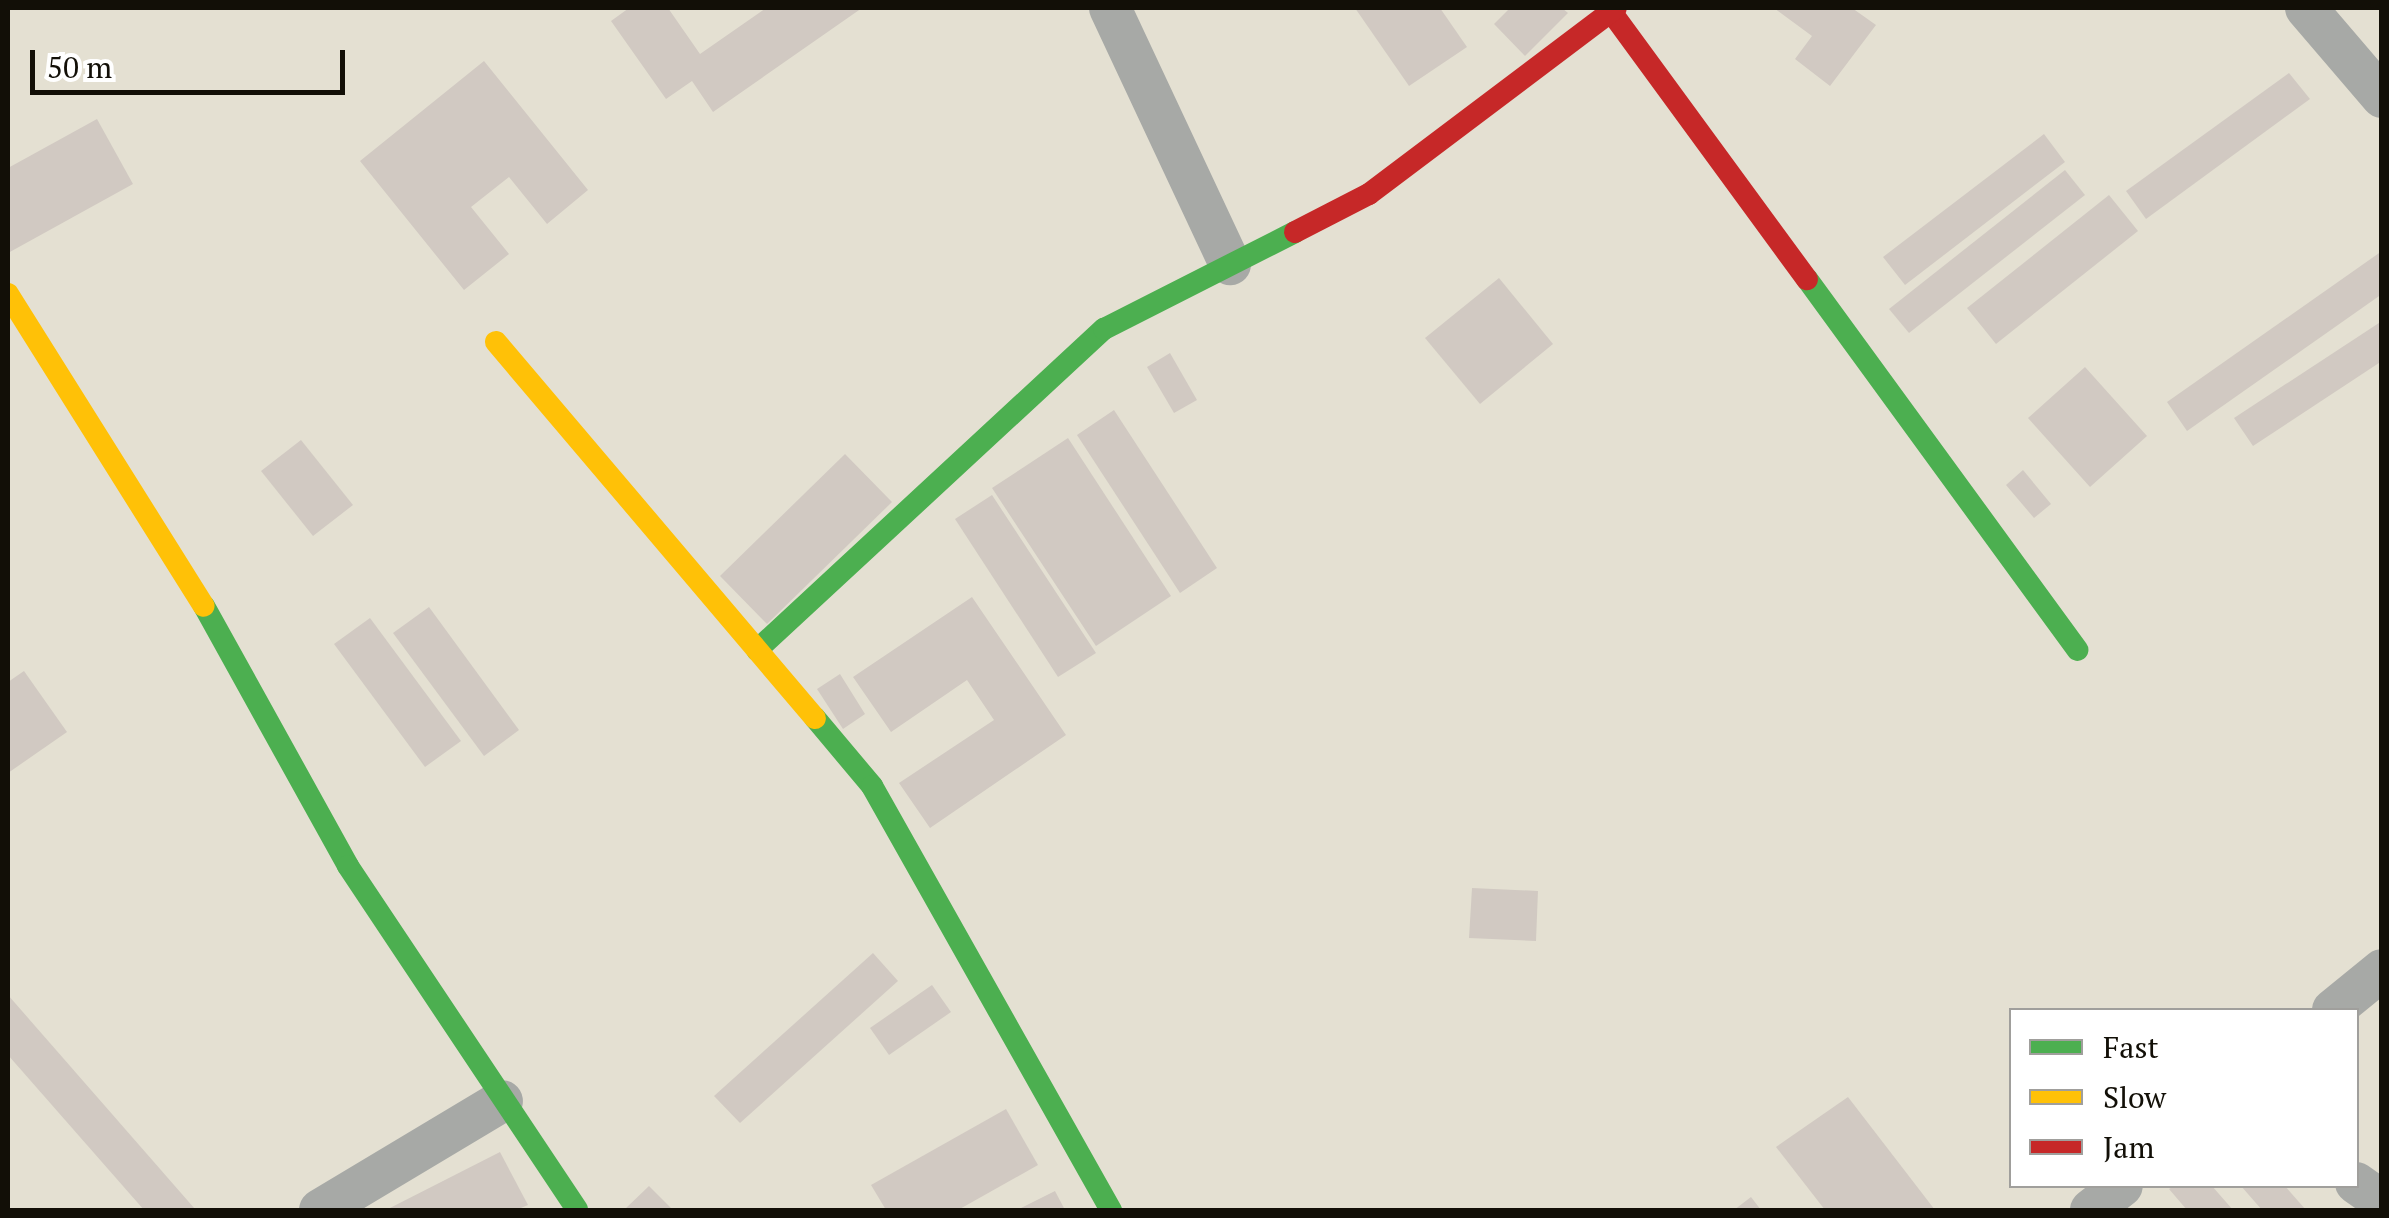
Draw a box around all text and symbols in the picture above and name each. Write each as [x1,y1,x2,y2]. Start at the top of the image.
scale bar [35,30,350,92]
text: 50 m [47,47,112,87]
legend [2009,1008,2359,1188]
text: Fast [2103,1027,2159,1067]
text: Slow [2103,1077,2166,1117]
text: Jam [2103,1127,2154,1167]

